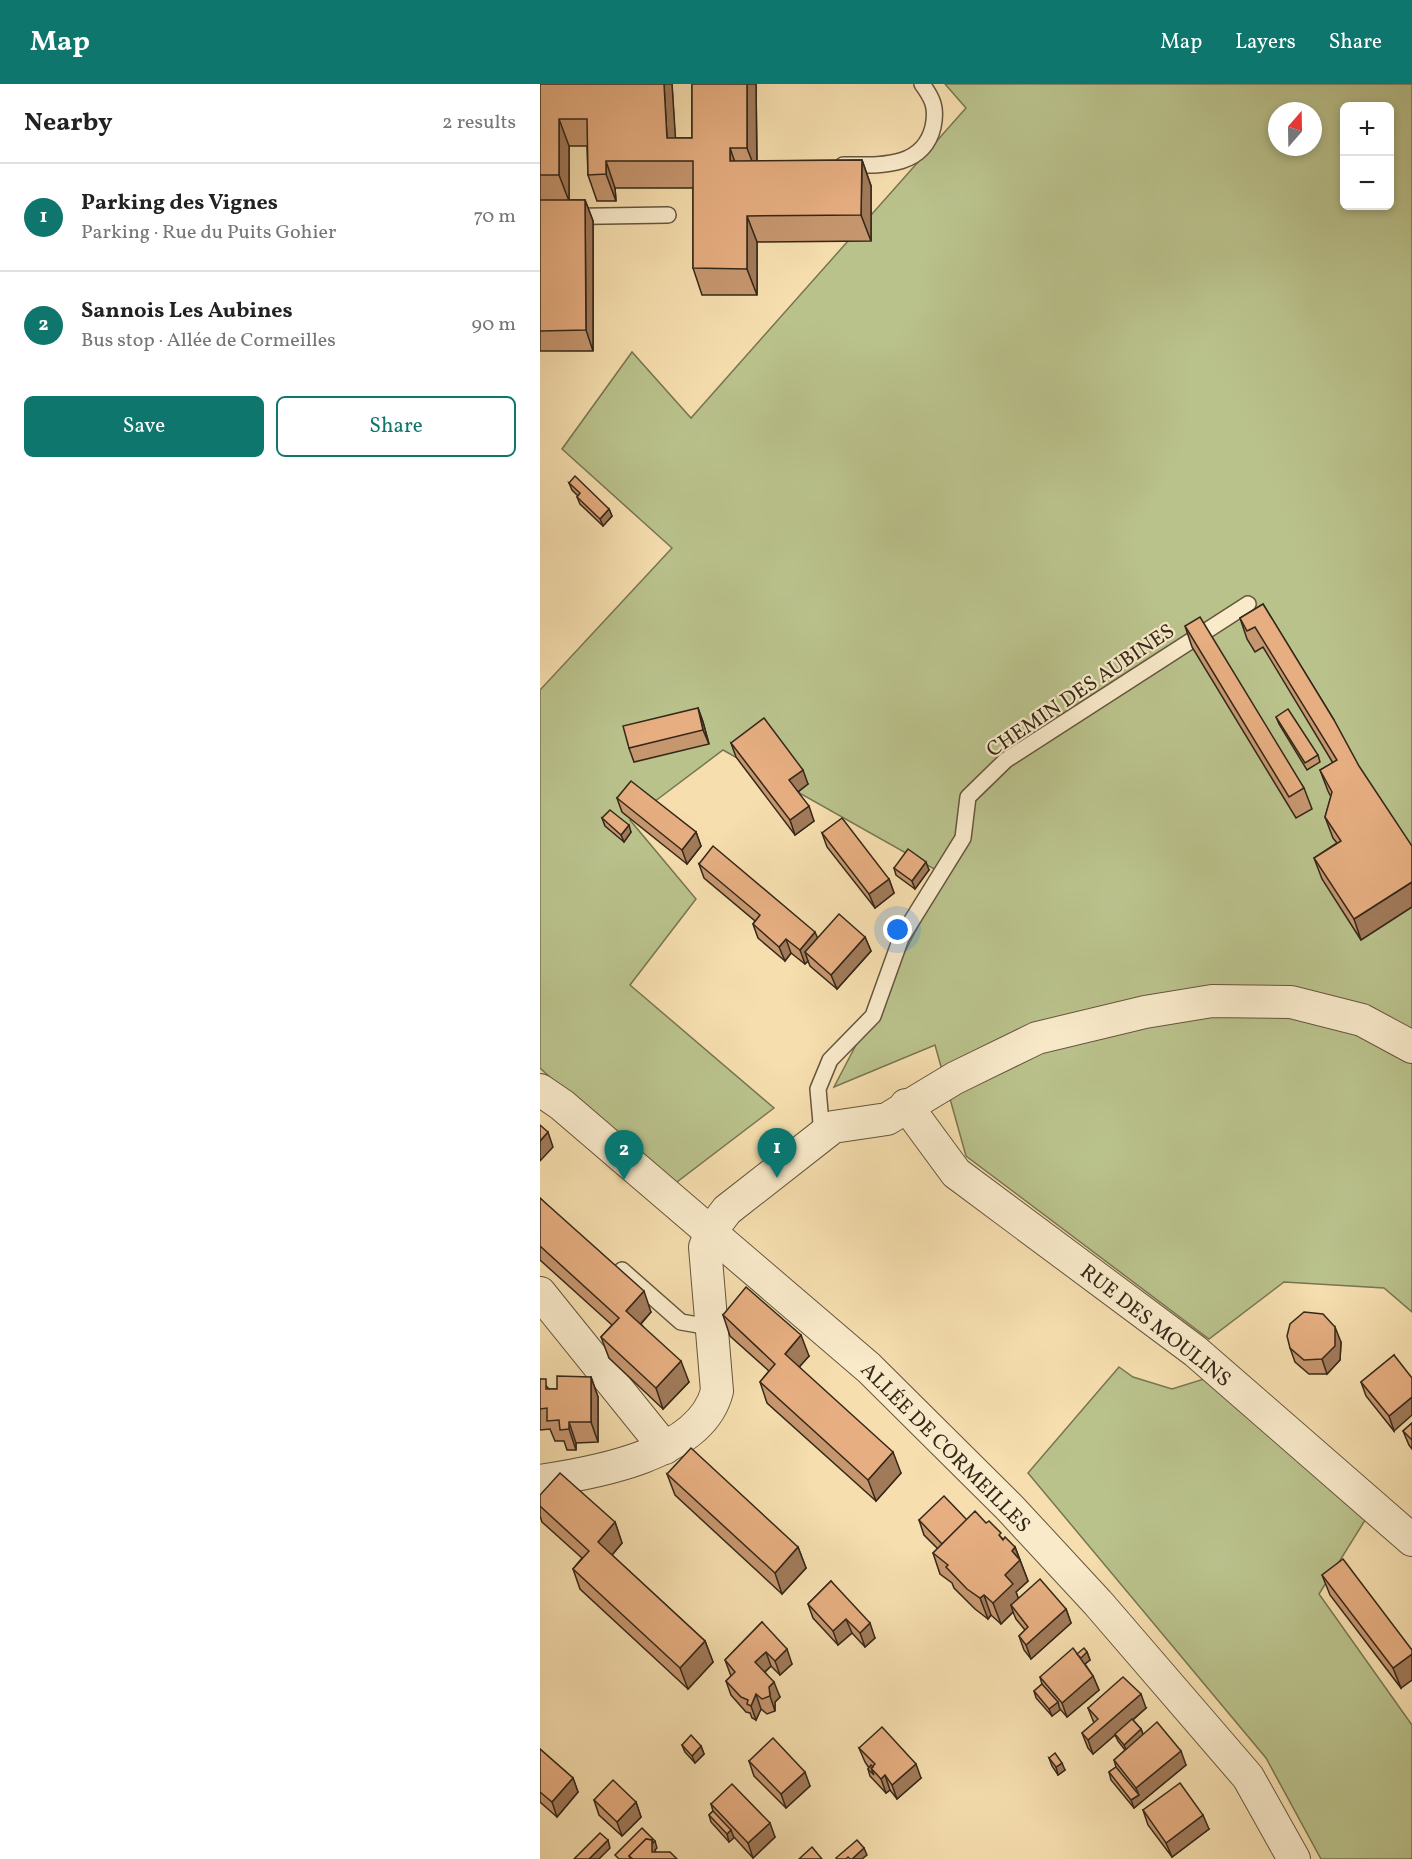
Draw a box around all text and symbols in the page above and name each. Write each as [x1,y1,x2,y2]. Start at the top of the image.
text: Map [30,23,90,62]
text: Map [1160,28,1202,57]
text: Layers [1235,28,1296,57]
text: Share [1329,28,1382,57]
north arrow [1268,102,1322,156]
map controls [1340,102,1394,210]
button: + [1340,102,1394,156]
text: Nearby [24,105,113,141]
text: 2 results [442,109,516,137]
button: − [1340,156,1394,210]
text: Parking des Vignes [81,188,278,219]
text: 1 [39,203,48,231]
text: 70 m [473,203,516,231]
text: Parking · Rue du Puits Gohier [81,219,336,247]
text: Sannois Les Aubines [81,296,293,327]
text: 2 [38,311,49,339]
text: 90 m [472,311,516,339]
text: Bus stop · Allée de Cormeilles [81,327,336,355]
button: Save [24,396,264,457]
button: Share [276,396,516,457]
street label: CHEMIN DES AUBINES [981,617,1181,765]
your location [883,915,912,944]
pin: 1 [758,1128,796,1178]
pin: 2 [604,1130,644,1180]
street label: RUE DES MOULINS [1073,1258,1237,1394]
street label: ALLÉE DE CORMEILLES [853,1356,1037,1540]

